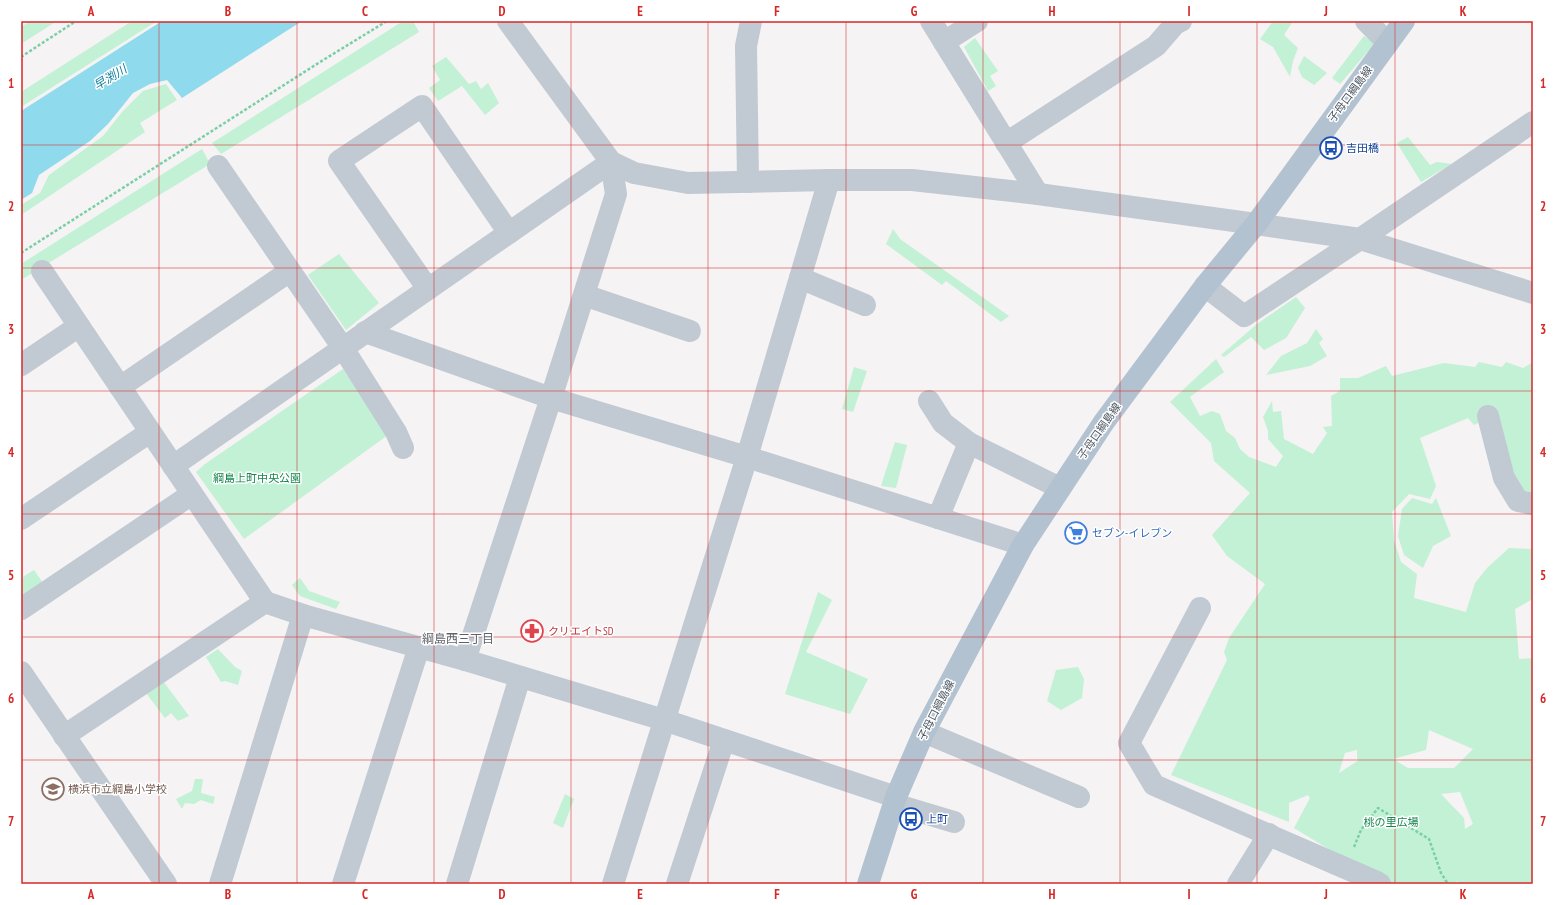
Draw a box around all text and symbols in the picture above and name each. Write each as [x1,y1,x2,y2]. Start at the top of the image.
text: A [87,3,95,20]
text: B [225,3,231,20]
text: C [362,3,368,20]
text: D [499,3,506,20]
text: E [637,3,643,20]
text: F [774,3,780,20]
text: G [911,3,918,20]
text: H [1049,3,1056,20]
text: I [1187,3,1191,20]
text: J [1323,3,1328,20]
text: K [1460,3,1467,20]
water label: 早渕川 [91,60,131,93]
street label: 子母口綱島線 [1325,63,1375,125]
text: 1 [8,75,14,92]
text: 1 [1540,75,1546,92]
bus stop icon: 吉田橋 [1318,135,1344,161]
place label: 吉田橋 [1346,141,1379,155]
text: 2 [8,198,14,215]
text: 2 [1540,198,1546,215]
text: 3 [8,321,14,338]
text: 3 [1540,321,1546,338]
street label: 子母口綱島線 [1074,400,1124,462]
text: 4 [8,444,15,461]
text: 4 [1540,444,1547,461]
park label: 綱島上町中央公園 [213,471,301,485]
supermarket icon: セブン-イレブン [1063,520,1089,546]
place label: セブン-イレブン [1092,526,1172,540]
text: 5 [8,567,14,584]
text: 5 [1540,567,1546,584]
pharmacy icon: クリエイトSD [519,618,545,644]
place label: クリエイトSD [548,624,614,638]
district label: 綱島西三丁目 [422,631,494,646]
street label: 子母口綱島線 [915,677,957,743]
text: 6 [8,690,14,707]
text: 6 [1540,690,1546,707]
school or university icon: 横浜市立綱島小学校 [40,776,66,802]
place label: 横浜市立綱島小学校 [68,782,167,796]
bus stop icon: 上町 [898,806,924,832]
place label: 上町 [926,812,948,826]
text: 7 [8,813,14,830]
text: 7 [1540,813,1546,830]
park label: 桃の里広場 [1364,815,1419,829]
text: A [87,886,95,903]
text: B [225,886,231,903]
text: C [362,886,368,903]
text: D [499,886,506,903]
text: E [637,886,643,903]
text: F [774,886,780,903]
text: G [911,886,918,903]
text: H [1049,886,1056,903]
text: I [1187,886,1191,903]
text: J [1323,886,1328,903]
text: K [1460,886,1467,903]

